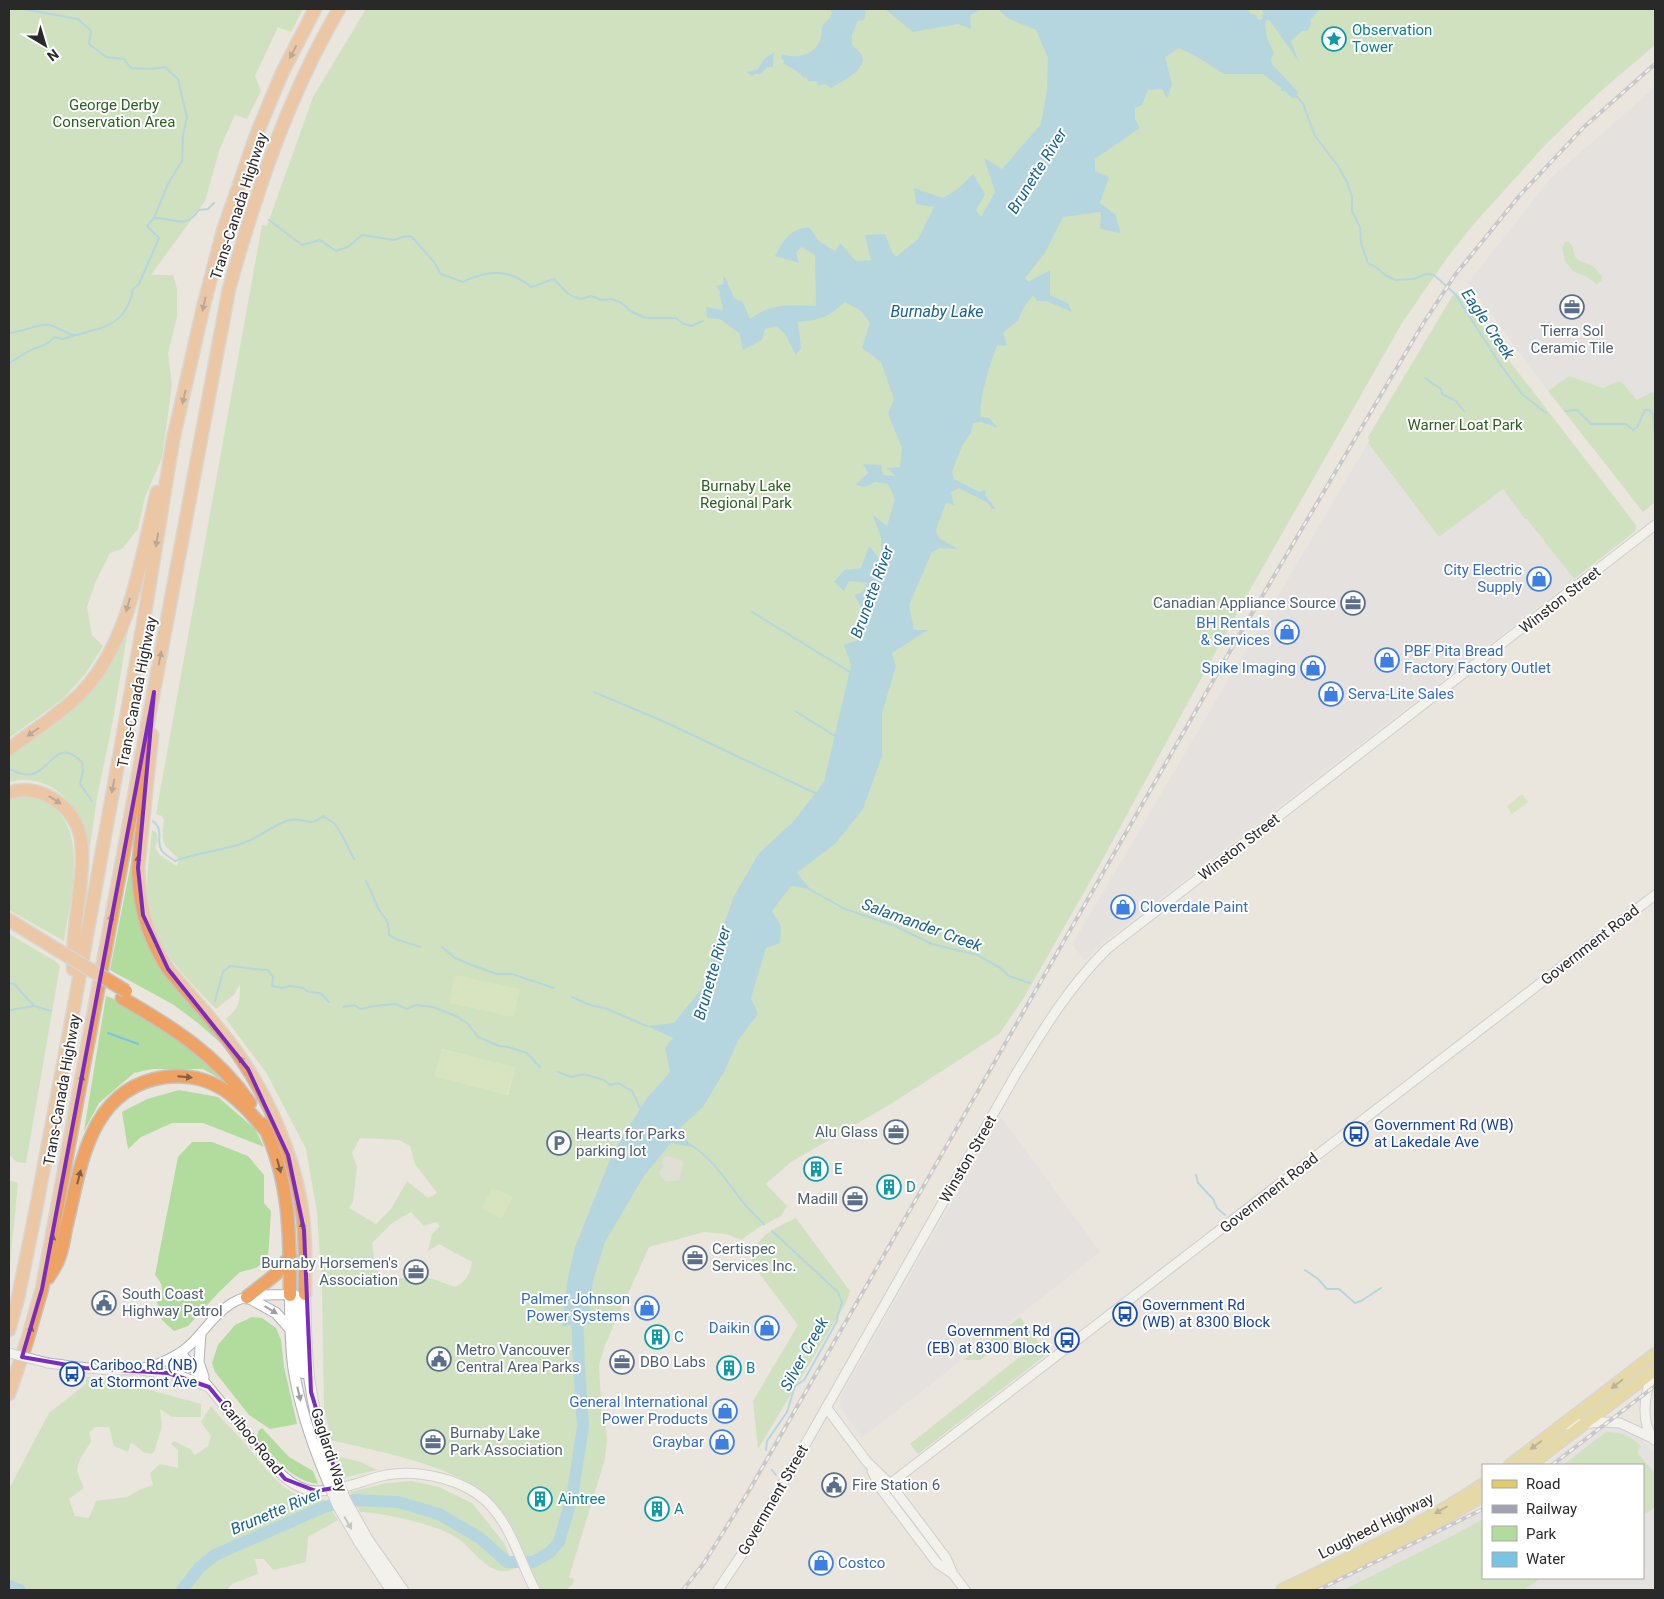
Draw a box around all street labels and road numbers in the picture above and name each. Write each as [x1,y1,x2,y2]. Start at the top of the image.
street label: Trans-Canada Highway [207,130,271,282]
street label: Winston Street [1516,563,1604,637]
street label: Trans-Canada Highway [114,615,160,769]
street label: Winston Street [1195,810,1283,884]
street label: Government Road [1537,901,1643,989]
street label: Trans-Canada Highway [40,1013,84,1167]
street label: Winston Street [936,1112,1000,1206]
street label: Government Road [1216,1149,1322,1237]
street label: Cariboo Road [216,1396,286,1478]
street label: Gaglardi Way [307,1406,351,1494]
street label: Government Street [734,1441,812,1559]
street label: Lougheed Highway [1315,1489,1437,1563]

